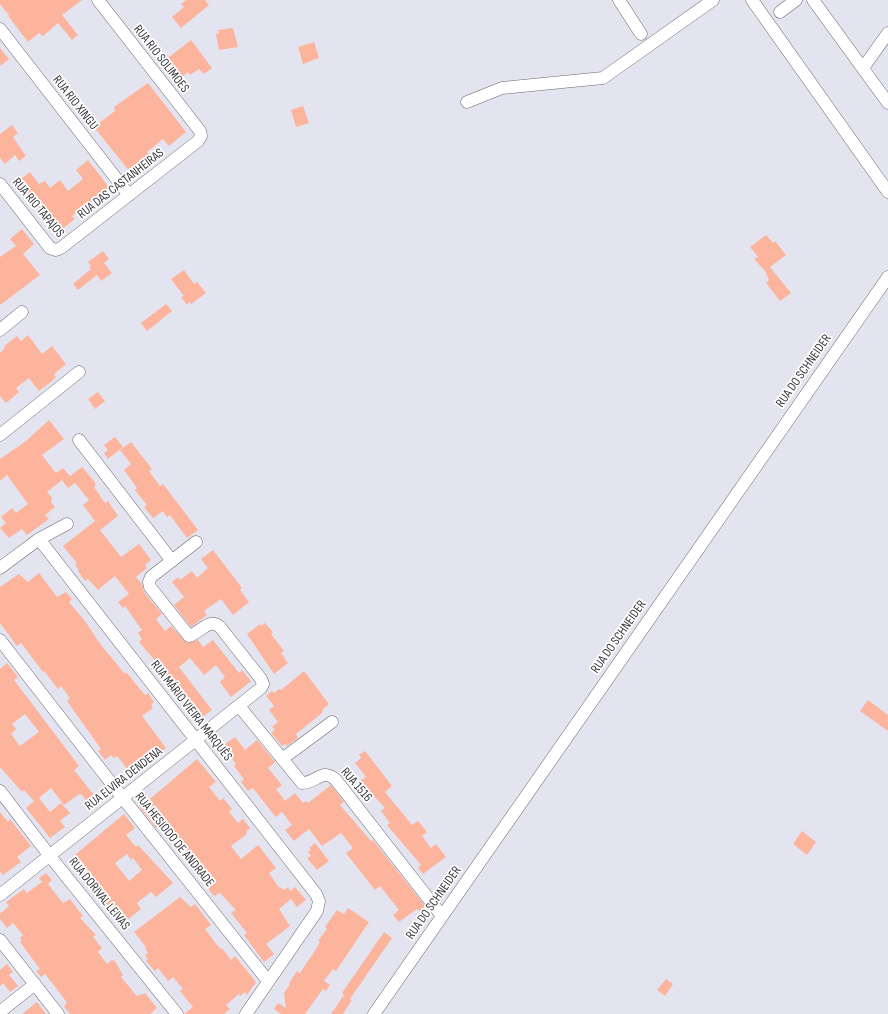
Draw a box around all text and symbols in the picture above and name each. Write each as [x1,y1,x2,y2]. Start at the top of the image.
street label: RUA RIO SOLIMOES [130,22,192,96]
street label: RUA RIO XINGU [49,73,101,133]
street label: RUA DAS CASTANHEIRAS [75,145,167,223]
street label: RUA RIO TAPAJOS [9,175,67,241]
street label: RUA DO SCHNEIDER [773,331,835,411]
street label: RUA DO SCHNEIDER [588,597,650,677]
street label: RUA MÁRIO VIEIRA MARQUÊS [147,658,235,764]
street label: RUA ELVIRA DENDENA [82,744,166,814]
street label: RUA 1516 [337,765,375,805]
street label: RUA HESIODO DE ANDRADE [131,790,217,890]
street label: RUA DORIVAL LEIVAS [65,855,133,933]
street label: RUA DO SCHNEIDER [403,863,465,943]

